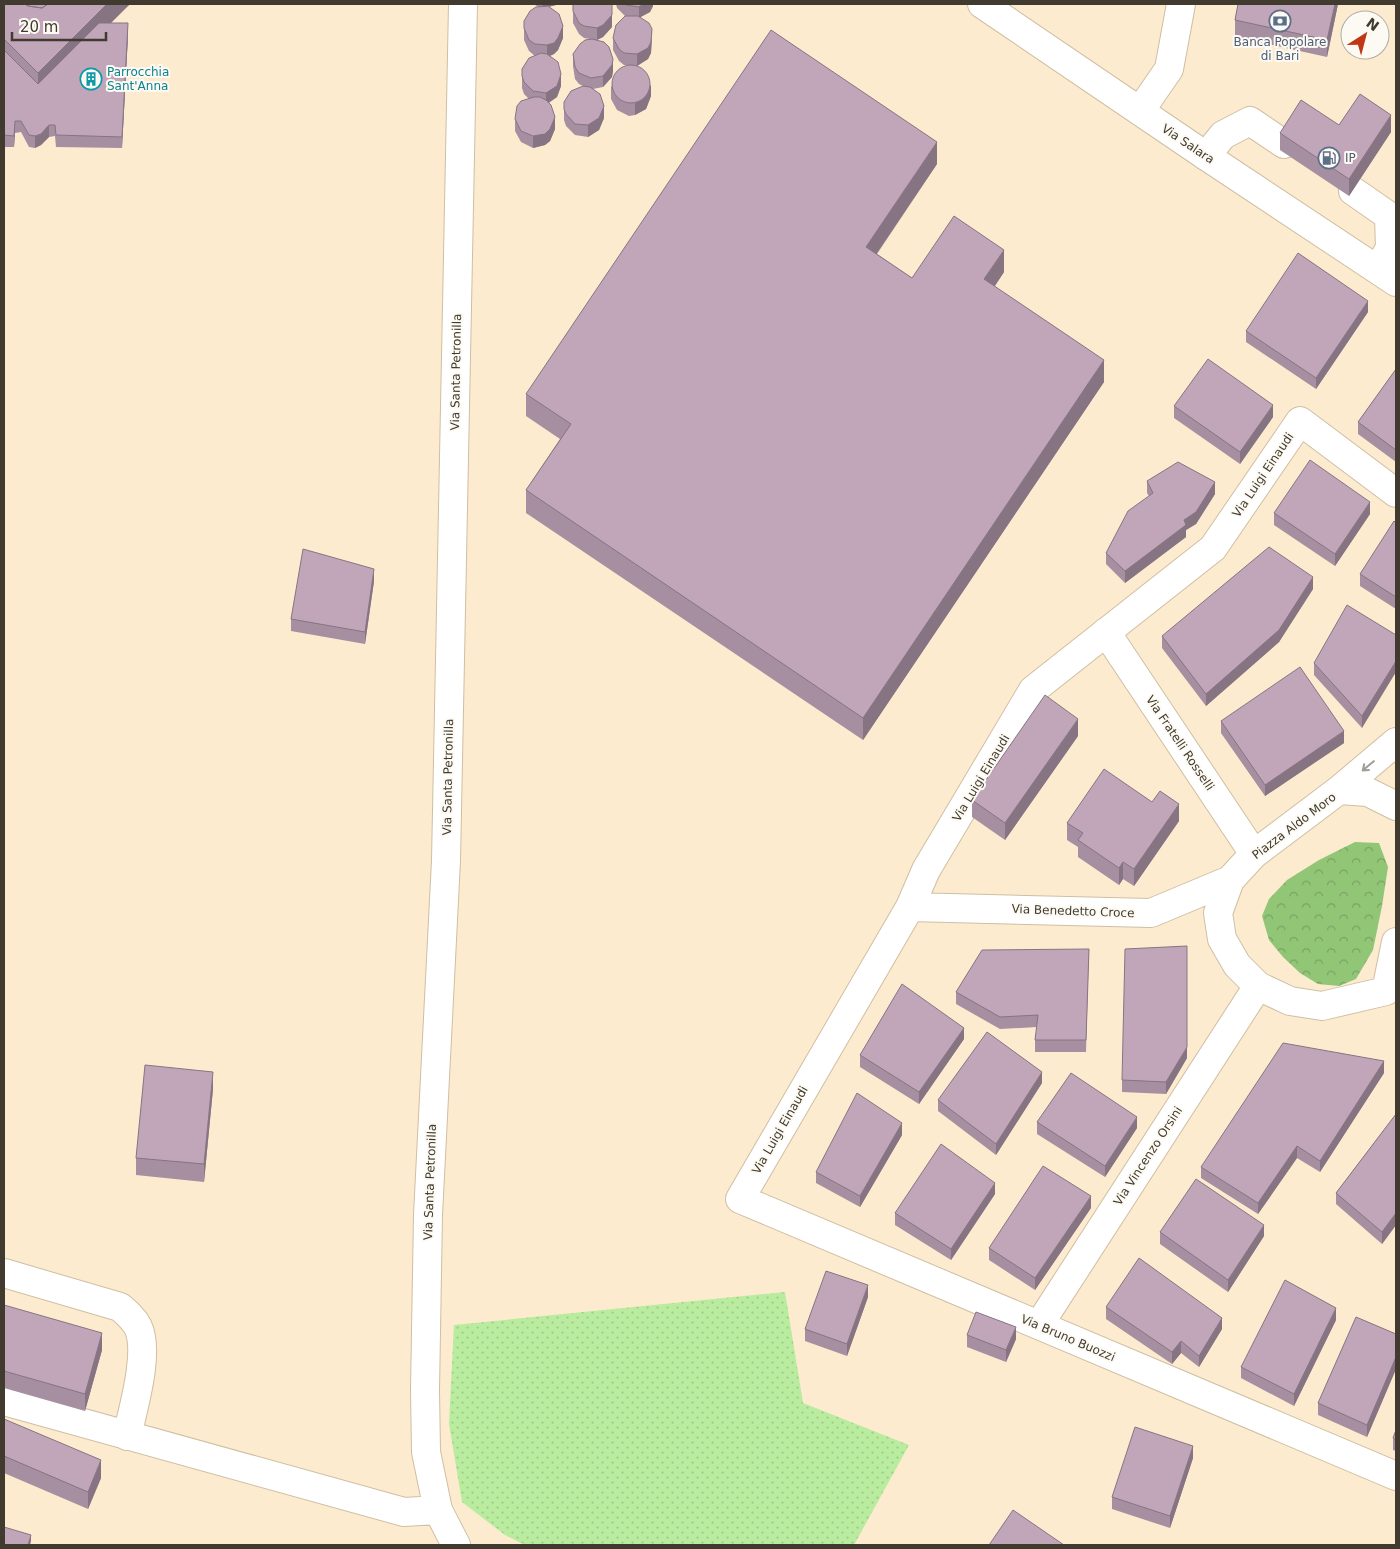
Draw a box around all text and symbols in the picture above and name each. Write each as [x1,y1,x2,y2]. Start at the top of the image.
bank icon: Banca Popolare di Bari [1268,9,1292,33]
scale bar [12,10,106,42]
north arrow [1340,10,1390,60]
text: N [1363,15,1382,34]
text: 20 m [20,18,58,36]
place label: Banca Popolare di Bari [1234,35,1326,63]
place label: Parrocchia Sant'Anna [107,65,169,93]
building icon: Parrocchia Sant'Anna [79,67,103,91]
street label: Via Salara [1159,121,1217,167]
fuel station icon: IP [1317,146,1341,170]
place label: IP [1345,151,1356,165]
street label: Via Santa Petronilla [448,314,464,430]
street label: Via Luigi Einaudi [1229,430,1297,520]
street label: Via Fratelli Rosselli [1143,693,1217,793]
street label: Via Santa Petronilla [440,719,456,835]
street label: Via Luigi Einaudi [949,732,1013,824]
one-way arrow [1362,761,1375,772]
street label: Piazza Aldo Moro [1249,790,1339,862]
street label: Via Benedetto Croce [1011,902,1135,920]
street label: Via Luigi Einaudi [749,1084,811,1176]
street label: Via Vincenzo Orsini [1111,1104,1185,1208]
street label: Via Santa Petronilla [421,1123,439,1241]
street label: Via Bruno Buozzi [1019,1312,1117,1364]

